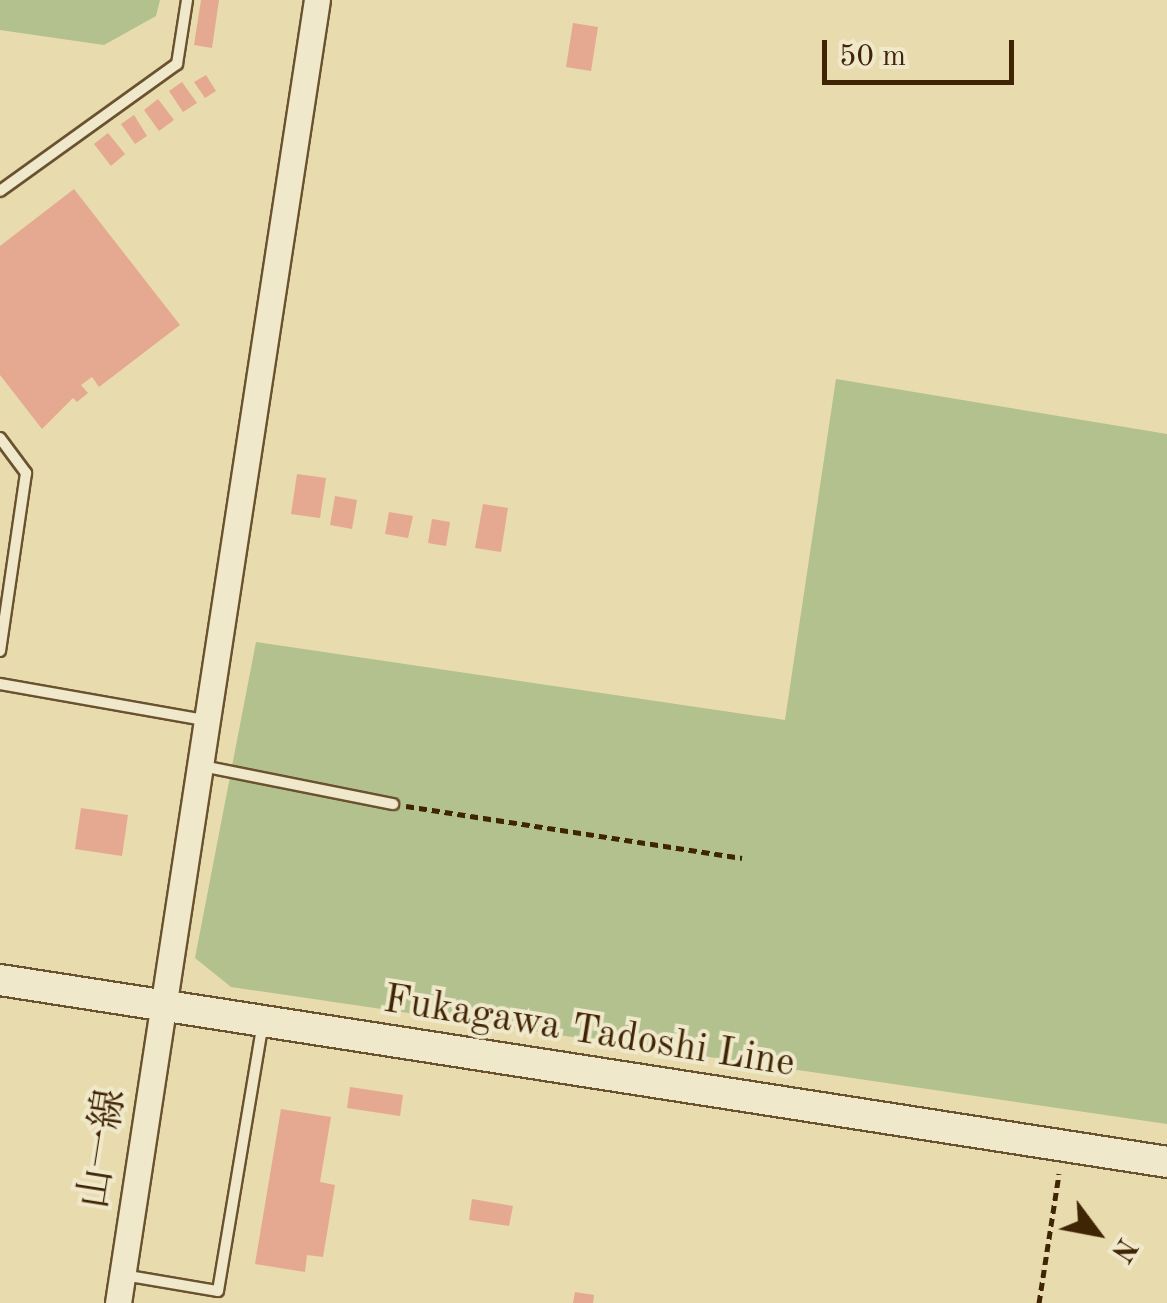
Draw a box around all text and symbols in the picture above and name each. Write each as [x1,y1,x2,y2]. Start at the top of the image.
scale bar [827,20,1020,82]
text: 50 m [839,42,906,72]
street label: Fukagawa Tadoshi Line [380,977,798,1089]
street label: 山一線 [71,1086,137,1212]
north arrow [1047,1183,1147,1283]
text: N [1105,1232,1140,1265]

